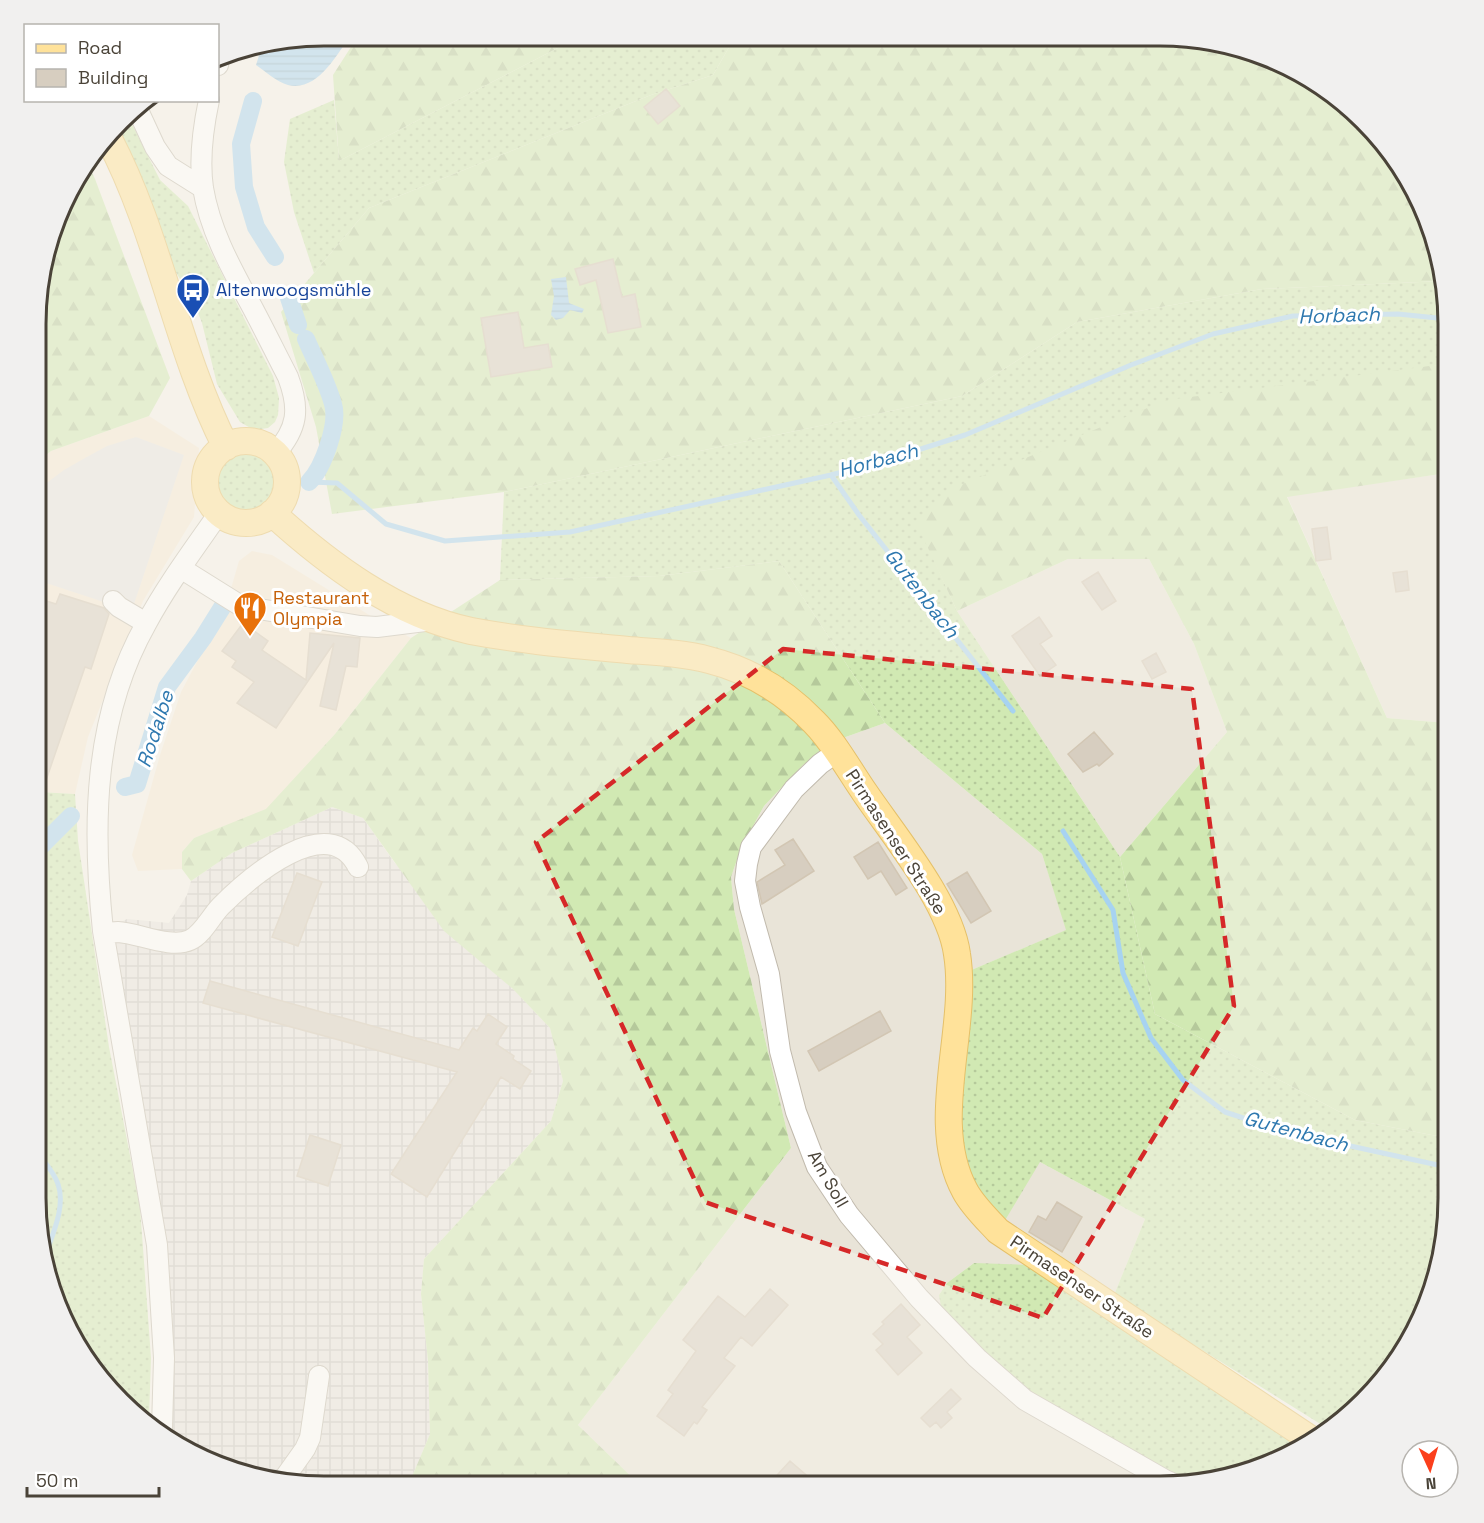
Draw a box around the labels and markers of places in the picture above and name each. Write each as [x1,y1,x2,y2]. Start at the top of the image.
bus stop icon: Altenwoogsmühle [175,272,211,319]
place label: Altenwoogsmühle [216,278,371,301]
place label: Restaurant Olympia [273,586,370,630]
restaurant icon: Restaurant Olympia [232,590,268,637]

